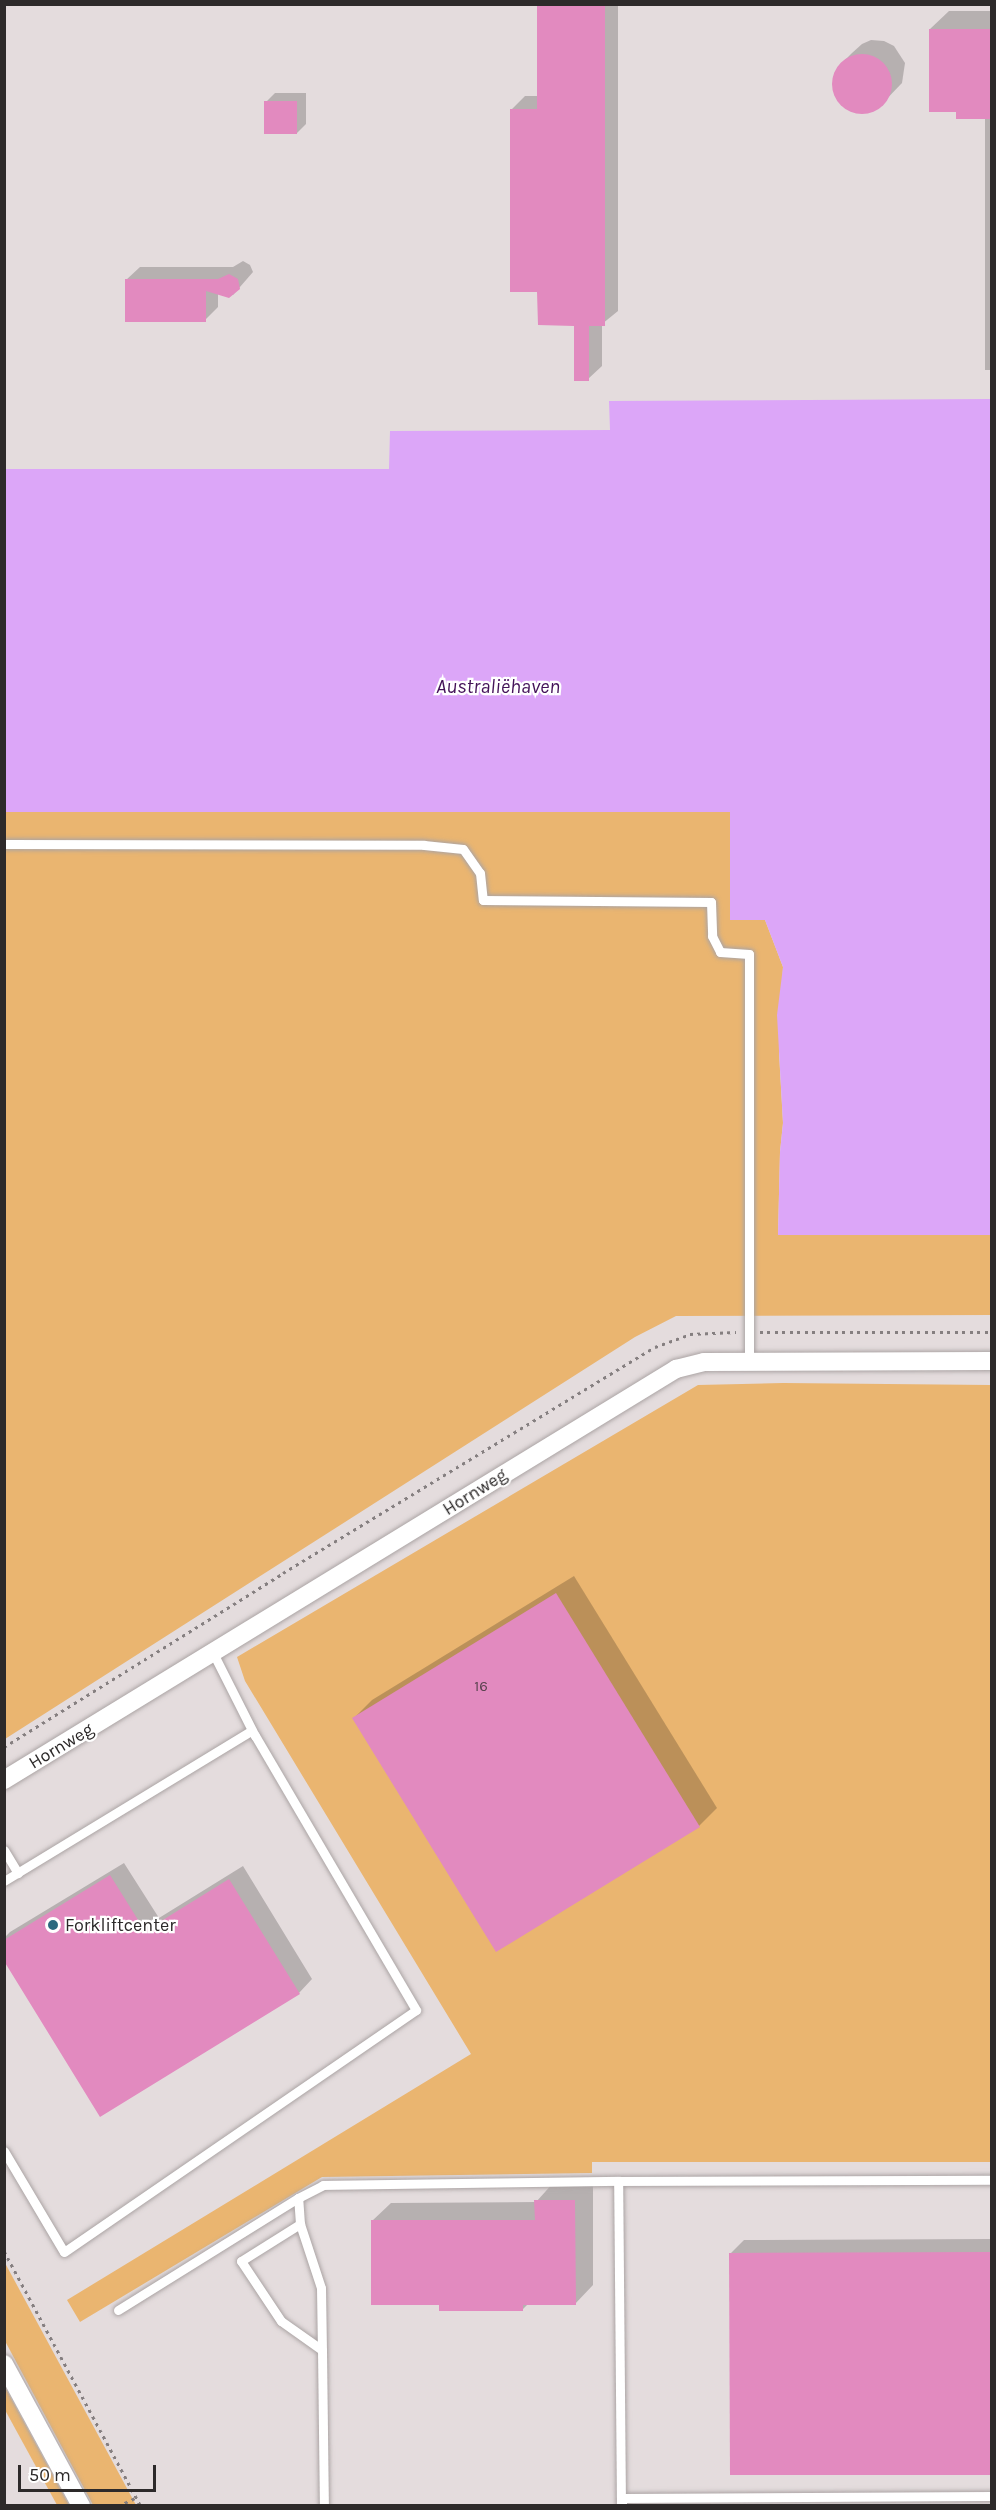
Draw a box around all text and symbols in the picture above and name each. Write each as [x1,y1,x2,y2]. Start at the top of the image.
water label: Australiëhaven [436,674,560,698]
street label: Hornweg [439,1464,511,1520]
house number: 16 [474,1678,488,1696]
street label: Hornweg [25,1718,97,1774]
place label: Forkliftcenter [65,1914,176,1936]
marker: Forkliftcenter [46,1918,60,1932]
scale bar [21,2453,159,2491]
text: 50 m [29,2464,71,2486]

